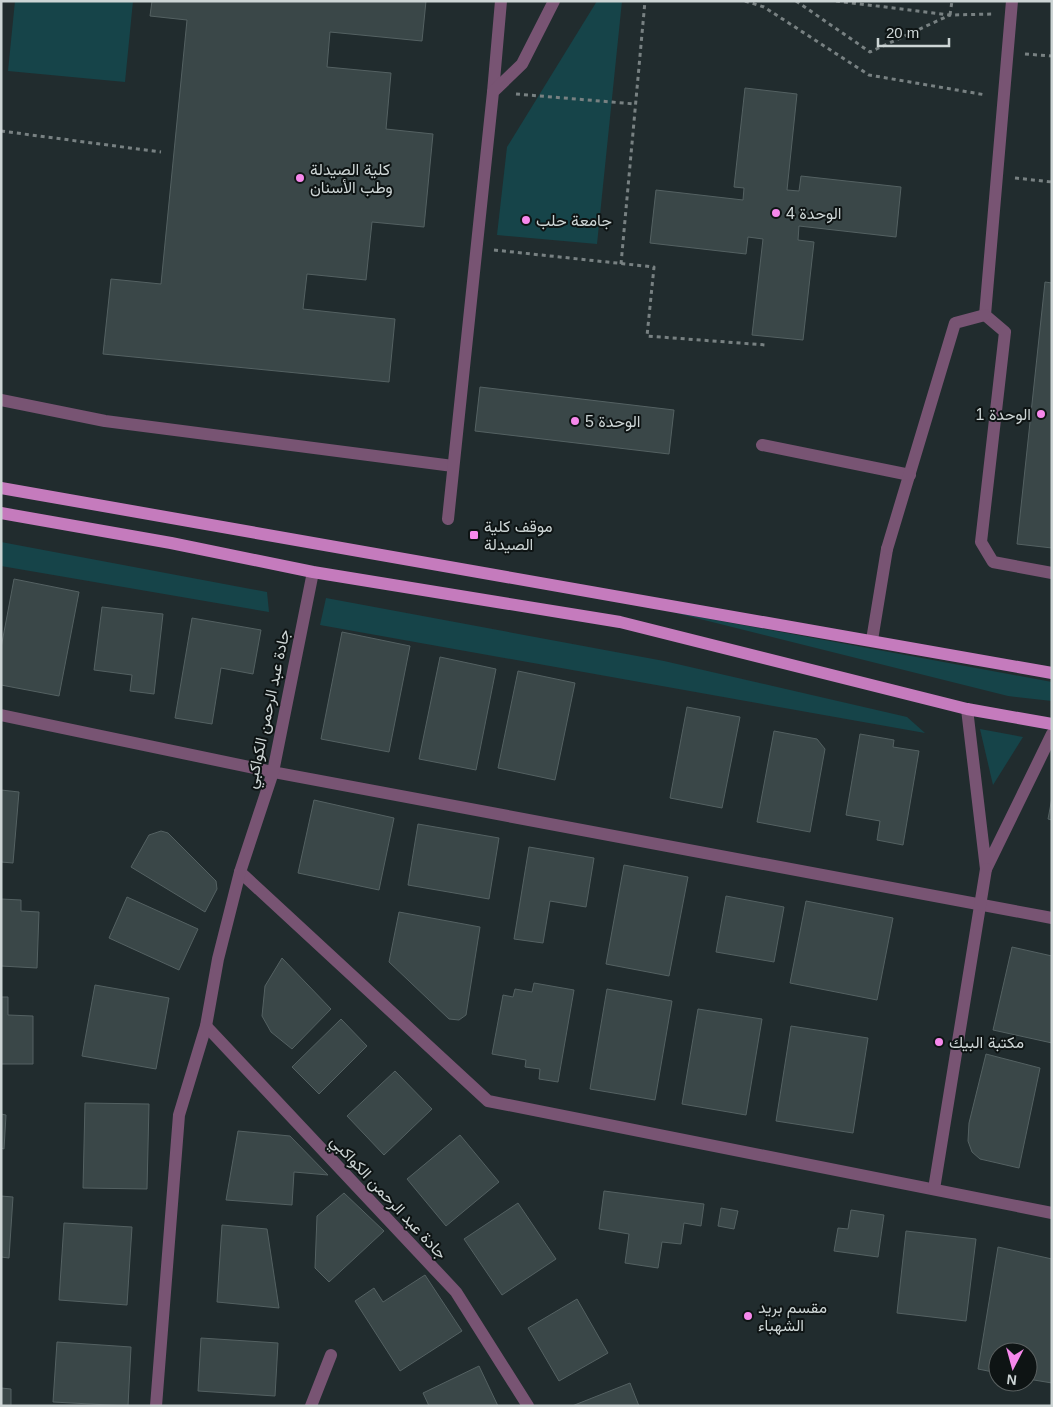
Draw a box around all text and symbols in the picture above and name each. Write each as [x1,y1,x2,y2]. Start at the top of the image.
scale bar [878,15,949,47]
text: 20 m [886,24,919,41]
place label: كلية الصيدلة وطب الأسنان [310,161,393,198]
marker: كلية الصيدلة وطب الأسنان [294,172,306,184]
place label: الوحدة 4 [786,205,841,224]
marker: الوحدة 4 [770,207,782,219]
place label: جامعة حلب [536,212,612,230]
marker: جامعة حلب [520,214,532,226]
place label: الوحدة 1 [976,406,1031,425]
marker: الوحدة 1 [1035,408,1047,420]
place label: الوحدة 5 [585,413,640,432]
marker: الوحدة 5 [569,415,581,427]
place label: موقف كلية الصيدلة [484,518,553,554]
marker: موقف كلية الصيدلة [468,529,480,541]
street label: جادة عبد الرحمن الكواكبي [242,628,298,791]
place label: مكتبة البيك [949,1034,1024,1052]
marker: مكتبة البيك [933,1036,945,1048]
street label: جادة عبد الرحمن الكواكبي [323,1132,450,1266]
place label: مقسم بريد الشهباء [758,1299,827,1336]
marker: مقسم بريد الشهباء [742,1310,754,1322]
north arrow [988,1342,1038,1392]
text: N [1006,1371,1018,1388]

